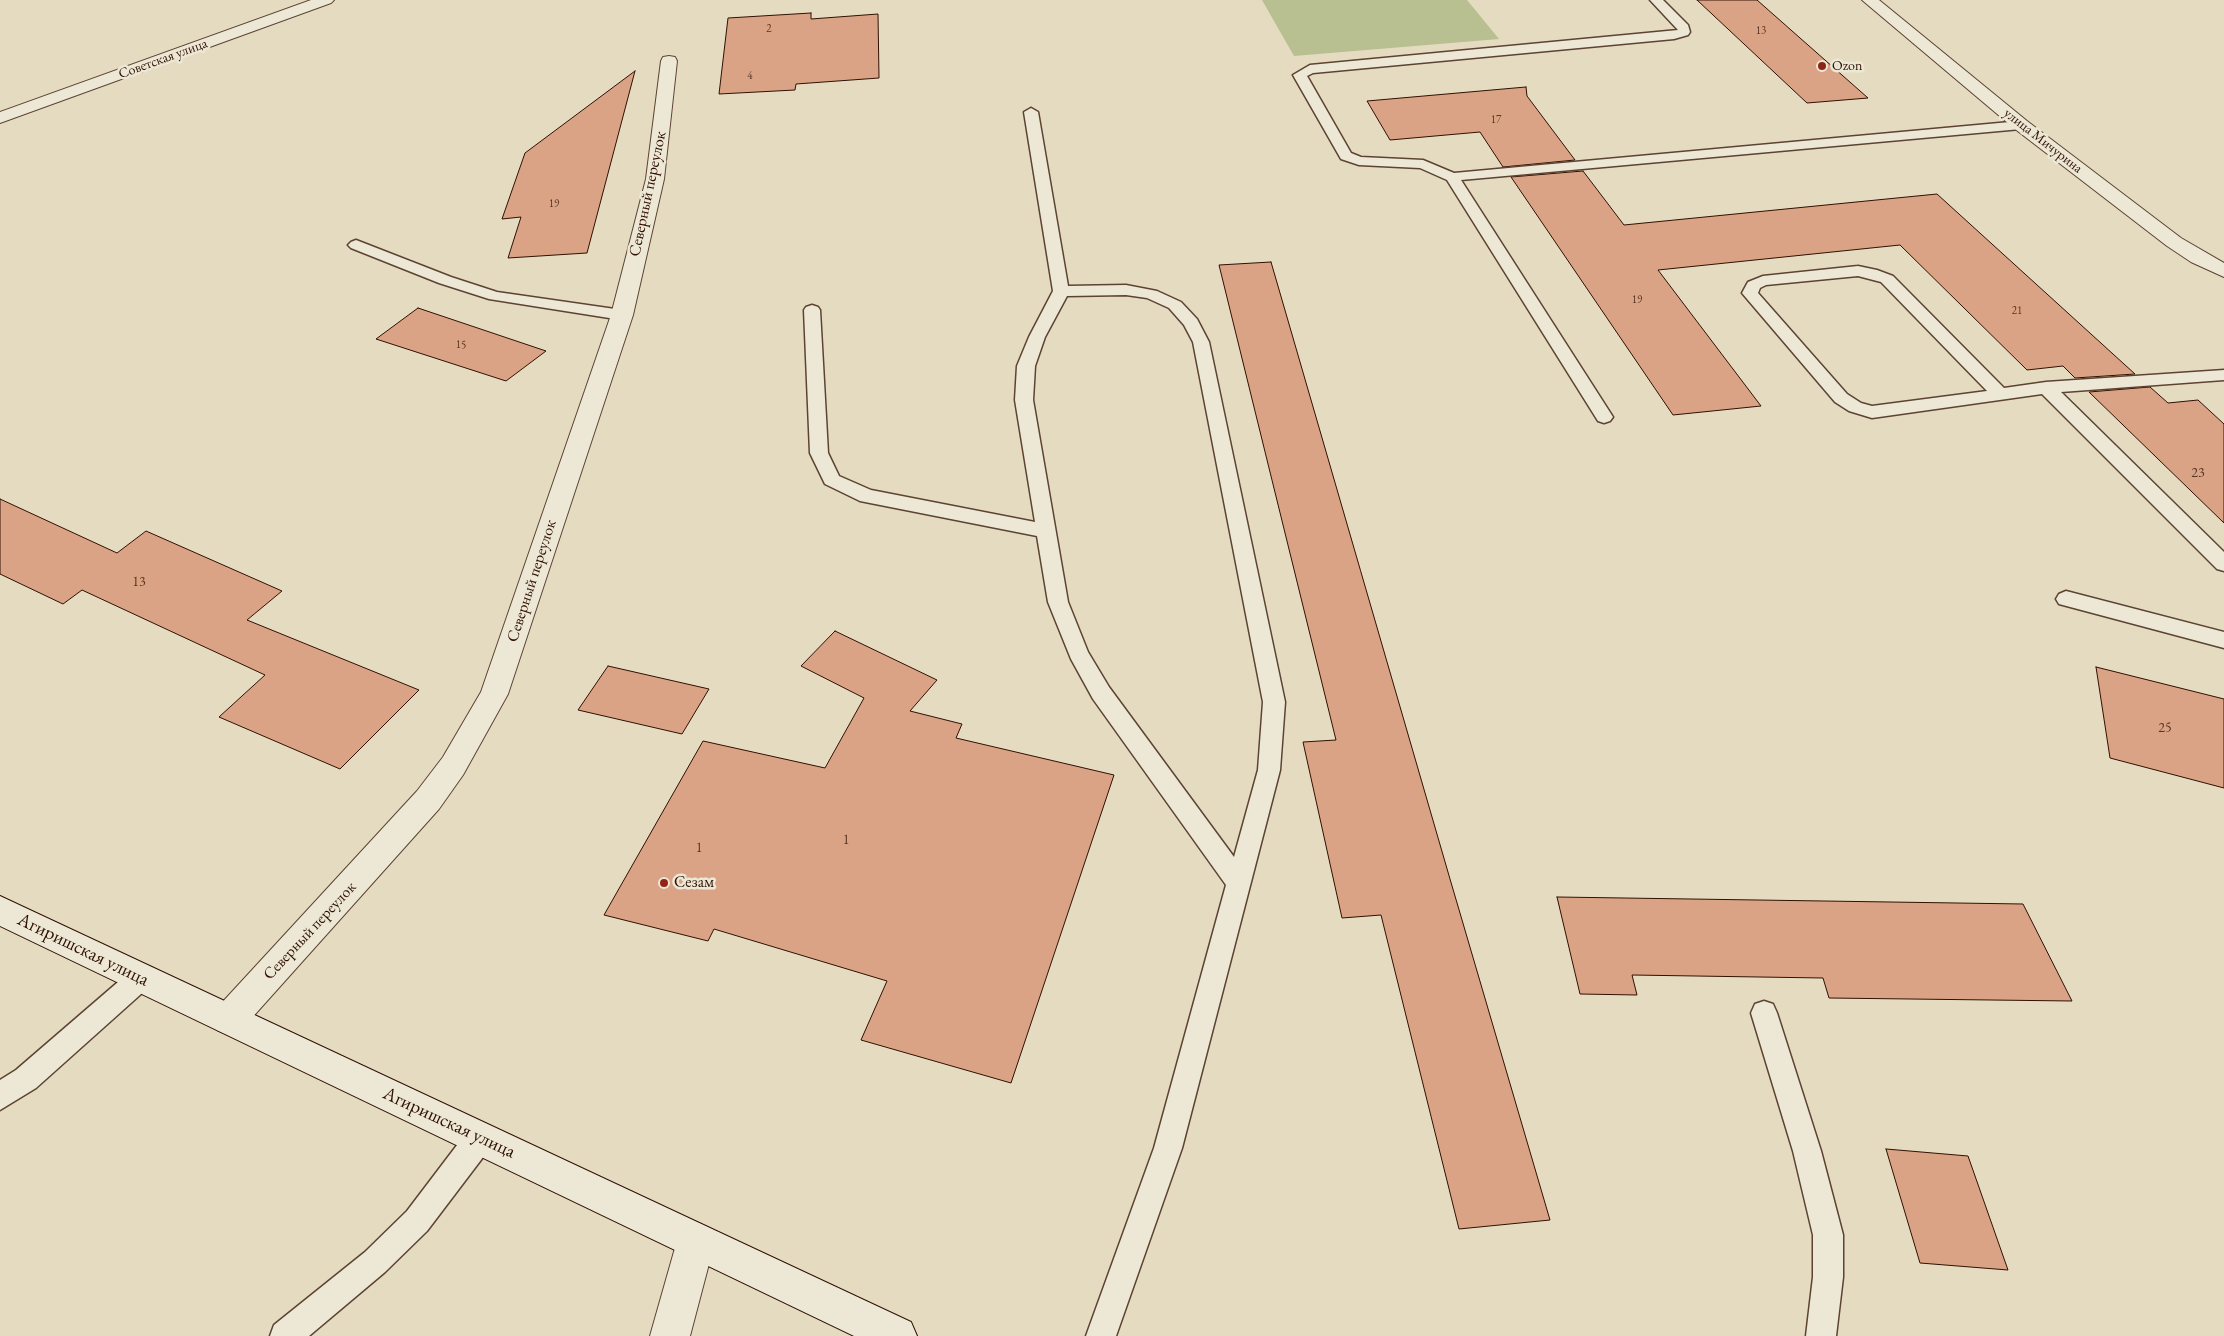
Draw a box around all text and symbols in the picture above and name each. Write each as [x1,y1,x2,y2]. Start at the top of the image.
house number: 2 [766,22,772,36]
house number: 13 [1756,24,1766,38]
street label: Советская улица [116,35,210,83]
place label: Ozon [1832,58,1862,74]
marker: Ozon [1816,60,1828,72]
house number: 4 [747,69,753,83]
street label: улица Мичурина [2000,105,2086,177]
house number: 17 [1491,113,1501,127]
street label: Северный переулок [625,130,671,258]
house number: 19 [549,197,559,211]
house number: 19 [1632,293,1642,307]
house number: 21 [2012,304,2022,318]
house number: 15 [456,338,466,352]
house number: 23 [2191,465,2205,481]
street label: Северный переулок [503,517,561,645]
house number: 13 [132,574,146,590]
house number: 25 [2158,720,2172,736]
house number: 1 [843,832,849,848]
house number: 1 [696,840,702,856]
place label: Сезам [674,873,714,893]
marker: Сезам [658,877,670,889]
street label: Северный переулок [260,878,360,984]
street label: Агиришская улица [14,908,152,992]
street label: Агиришская улица [379,1082,519,1164]

